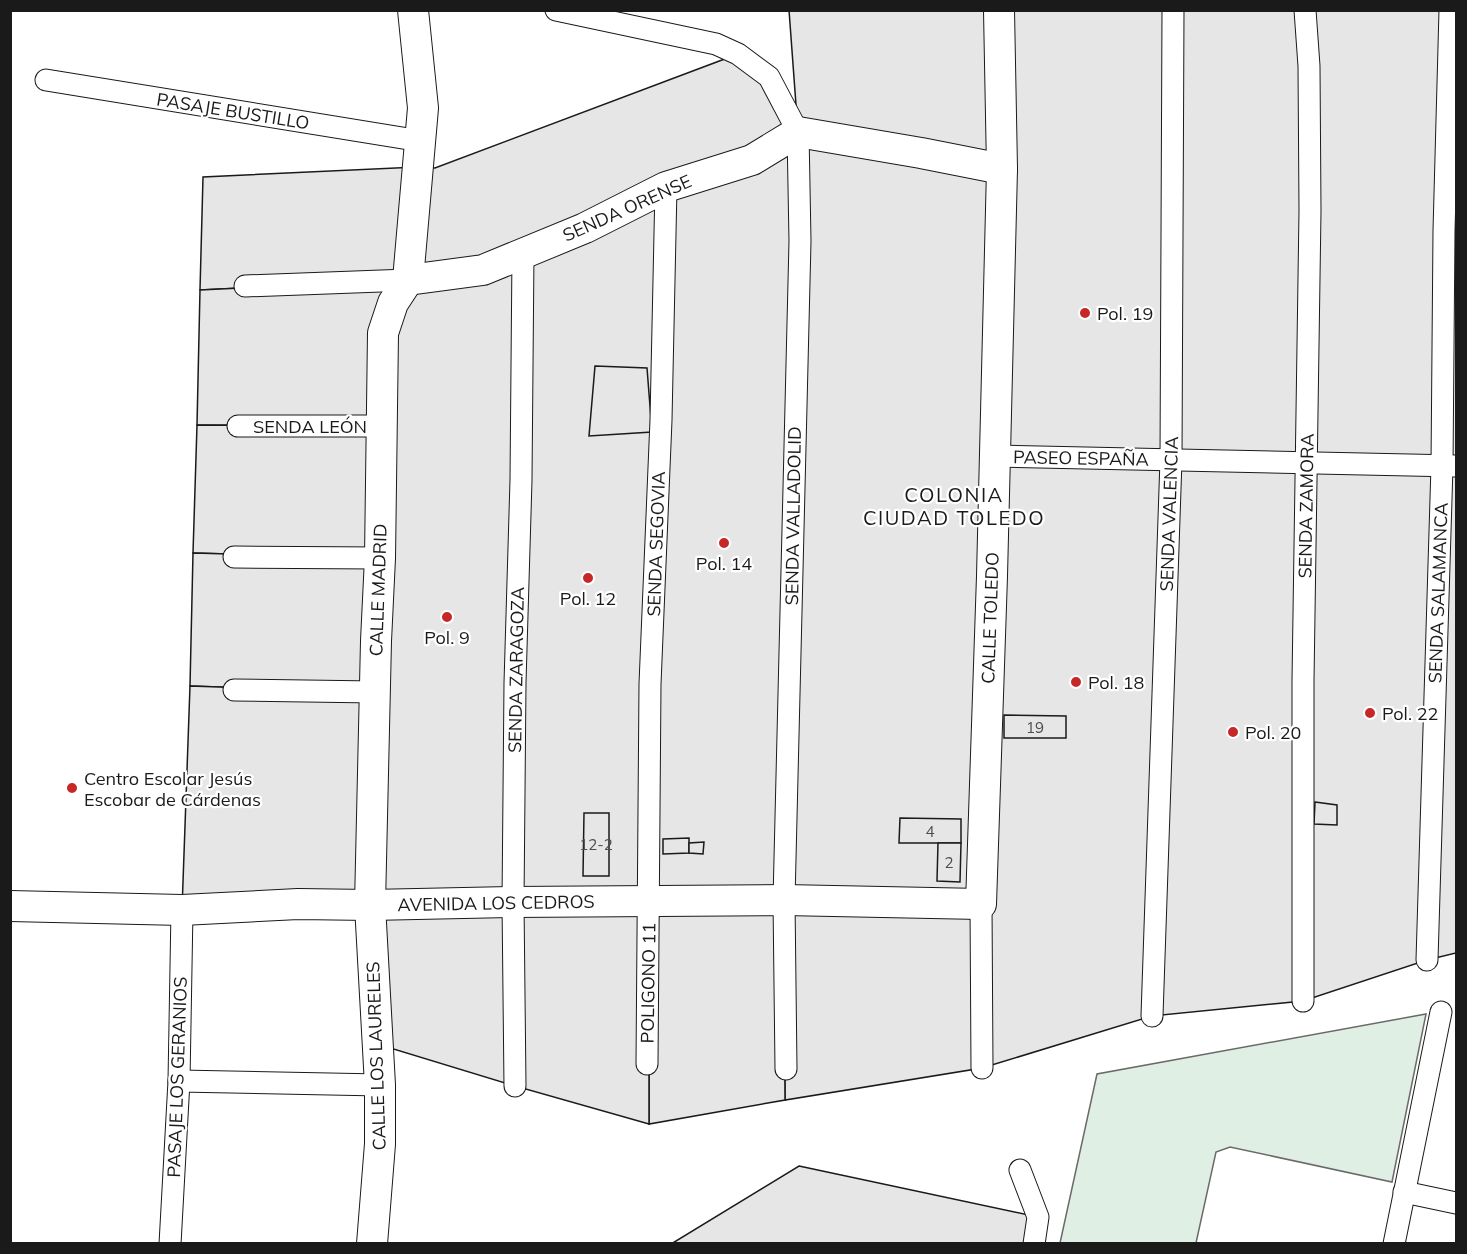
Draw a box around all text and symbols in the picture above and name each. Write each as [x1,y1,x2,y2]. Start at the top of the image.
street label: PASAJE BUSTILLO [155,88,311,134]
street label: SENDA ORENSE [559,169,695,247]
place label: Pol. 19 [1097,302,1153,325]
marker: Pol. 19 [1078,306,1092,320]
street label: SENDA LEÓN [253,415,367,438]
street label: SENDA VALLADOLID [780,426,806,606]
street label: SENDA ZAMORA [1293,433,1319,579]
street label: SENDA VALENCIA [1155,436,1183,592]
street label: PASEO ESPAÑA [1013,445,1149,471]
street label: SENDA SEGOVIA [642,471,670,617]
district label: COLONIA CIUDAD TOLEDO [863,482,1045,530]
street label: SENDA SALAMANCA [1423,502,1453,684]
street label: CALLE MADRID [364,523,392,657]
marker: Pol. 14 [717,536,731,550]
place label: Pol. 14 [696,552,752,575]
street label: CALLE TOLEDO [976,552,1004,684]
marker: Pol. 12 [581,571,595,585]
street label: SENDA ZARAGOZA [503,587,529,753]
place label: Pol. 12 [560,587,616,610]
marker: Pol. 9 [440,610,454,624]
place label: Pol. 9 [424,626,470,649]
place label: Pol. 18 [1088,671,1144,694]
marker: Pol. 18 [1069,675,1083,689]
place label: Pol. 22 [1382,702,1438,725]
marker: Pol. 22 [1363,706,1377,720]
house number: 19 [1026,718,1044,737]
place label: Pol. 20 [1245,721,1301,744]
marker: Pol. 20 [1226,725,1240,739]
place label: Centro Escolar Jesús Escobar de Cárdenas [84,767,261,811]
marker: Centro Escolar Jesús Escobar de Cárdenas [65,781,79,795]
house number: 4 [925,822,935,841]
house number: 12-2 [579,835,613,854]
house number: 2 [944,853,954,872]
street label: AVENIDA LOS CEDROS [397,890,595,916]
street label: POLIGONO 11 [635,922,661,1044]
street label: CALLE LOS LAURELES [361,961,391,1151]
street label: PASAJE LOS GERANIOS [162,976,192,1178]

